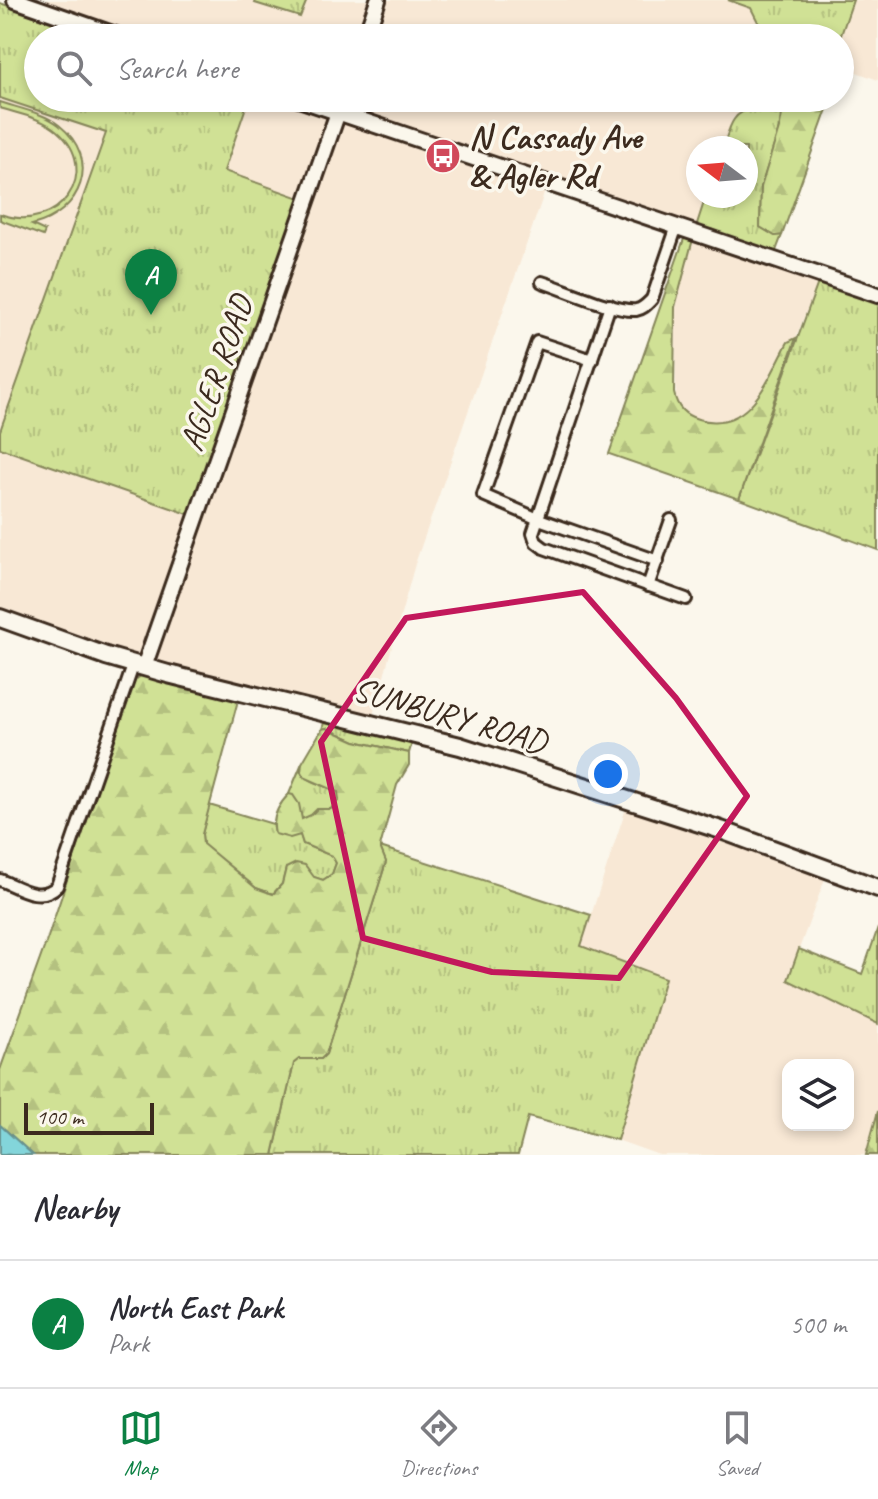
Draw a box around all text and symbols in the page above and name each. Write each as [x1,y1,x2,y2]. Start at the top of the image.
search box [24,24,854,112]
icon: search [52,46,96,90]
text: Search here [116,49,238,87]
place label: N Cassady Ave & Agler Rd [469,115,644,197]
north arrow [686,136,758,208]
bus stop icon: N Cassady Ave & Agler Rd [424,137,462,175]
pin: A [125,249,177,315]
street label: AGLER ROAD [169,287,263,456]
street label: SUNBURY ROAD [349,667,555,764]
your location [588,754,628,794]
map controls [782,1059,854,1131]
button: layers [782,1059,854,1131]
scale bar [24,1099,154,1135]
text: 100 m [36,1103,83,1131]
text: Nearby [32,1186,118,1229]
text: North East Park [108,1289,283,1327]
text: A [51,1308,65,1341]
text: 500 m [790,1308,846,1341]
text: Park [108,1327,149,1360]
tab: Map [119,1406,163,1482]
tab: Directions [401,1406,477,1482]
tab: Saved [715,1406,759,1482]

